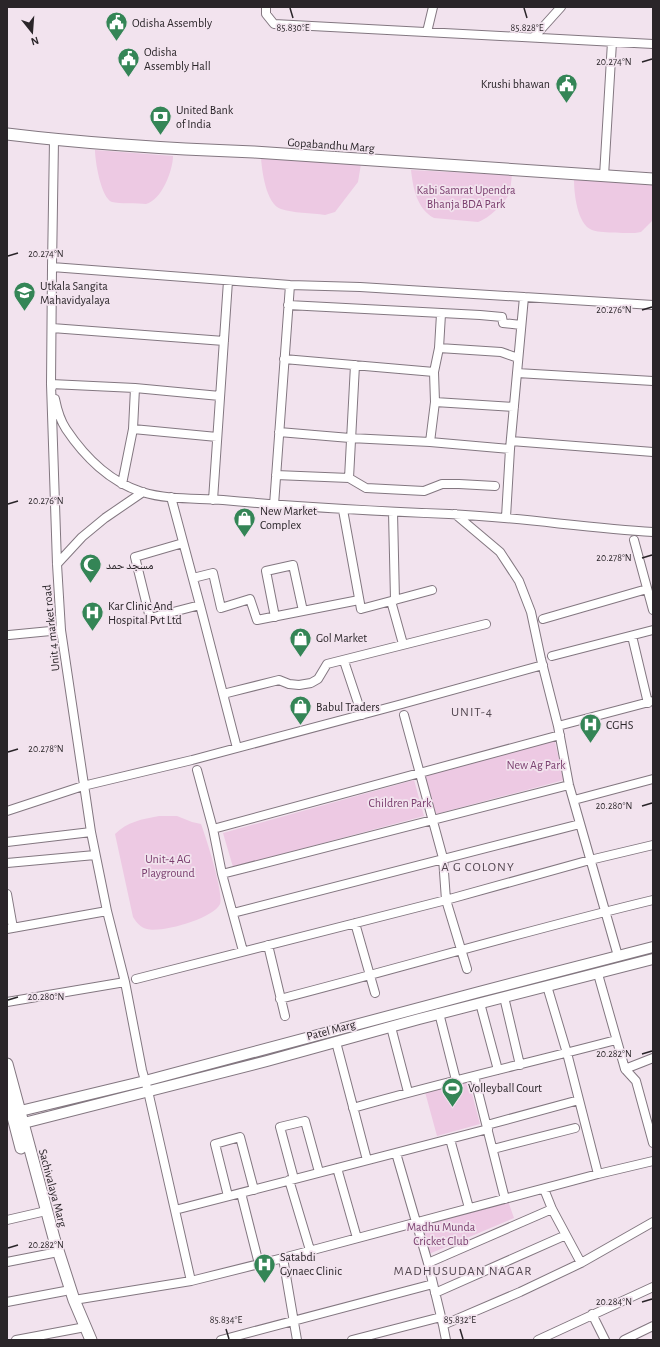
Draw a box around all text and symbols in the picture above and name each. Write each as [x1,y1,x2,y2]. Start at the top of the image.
public building icon: Odisha Assembly [104,10,130,43]
north arrow [12,12,52,52]
place label: Odisha Assembly [132,17,212,30]
text: 85.830°E [276,23,310,33]
text: 85.828°E [511,23,544,33]
text: N [30,35,40,47]
public building icon: Odisha Assembly Hall [116,46,142,79]
place label: Odisha Assembly Hall [144,46,211,73]
text: 20.274°N [596,57,632,67]
public building icon: Krushi bhawan [553,71,579,104]
place label: Krushi bhawan [481,78,550,90]
bank icon: United Bank of India [147,104,173,137]
place label: United Bank of India [176,104,234,130]
street label: Gopabandhu Marg [287,136,375,154]
park label: Kabi Samrat Upendra Bhanja BDA Park [416,184,516,211]
text: 20.274°N [28,249,64,259]
school or university icon: Utkala Sangita Mahavidyalaya [12,280,38,313]
place label: Utkala Sangita Mahavidyalaya [40,280,110,307]
text: 20.276°N [596,305,632,315]
text: 20.276°N [28,496,64,506]
shop icon: New Market Complex [232,505,258,538]
place label: New Market Complex [260,505,317,531]
mosque icon: مسجد حمد [78,552,104,585]
text: 20.278°N [596,553,632,563]
place label: مسجد حمد [106,559,153,572]
street label: Unit 4 market road [40,584,62,672]
hospital icon: Kar Clinic And Hospital Pvt Ltd [79,600,105,633]
place label: Kar Clinic And Hospital Pvt Ltd [108,600,182,626]
shop icon: Gol Market [287,625,313,658]
place label: Gol Market [316,632,367,644]
shop icon: Babul Traders [287,694,313,727]
place label: Babul Traders [316,701,380,713]
district label: UNIT-4 [451,706,493,719]
hospital icon: CGHS [578,712,604,745]
place label: CGHS [606,719,634,731]
text: 20.278°N [28,744,64,754]
park label: New Ag Park [506,759,566,771]
park label: Children Park [369,797,432,809]
text: 20.280°N [596,801,632,811]
park label: Unit-4 AG Playground [141,853,195,880]
district label: A G COLONY [441,861,515,874]
text: 20.280°N [28,992,64,1002]
street label: Patel Marg [305,1018,357,1042]
text: 20.282°N [596,1049,632,1059]
sports icon: Volleyball Court [440,1075,466,1108]
place label: Volleyball Court [468,1082,542,1095]
street label: Sachivalaya Marg [36,1148,69,1229]
park label: Madhu Munda Cricket Club [407,1221,476,1247]
text: 20.282°N [28,1240,64,1250]
hospital icon: Satabdi Gynaec Clinic [251,1251,277,1284]
place label: Satabdi Gynaec Clinic [280,1251,342,1278]
district label: MADHUSUDAN NAGAR [394,1265,532,1278]
text: 20.284°N [596,1297,632,1307]
text: 85.834°E [210,1315,242,1325]
text: 85.832°E [444,1315,476,1325]

